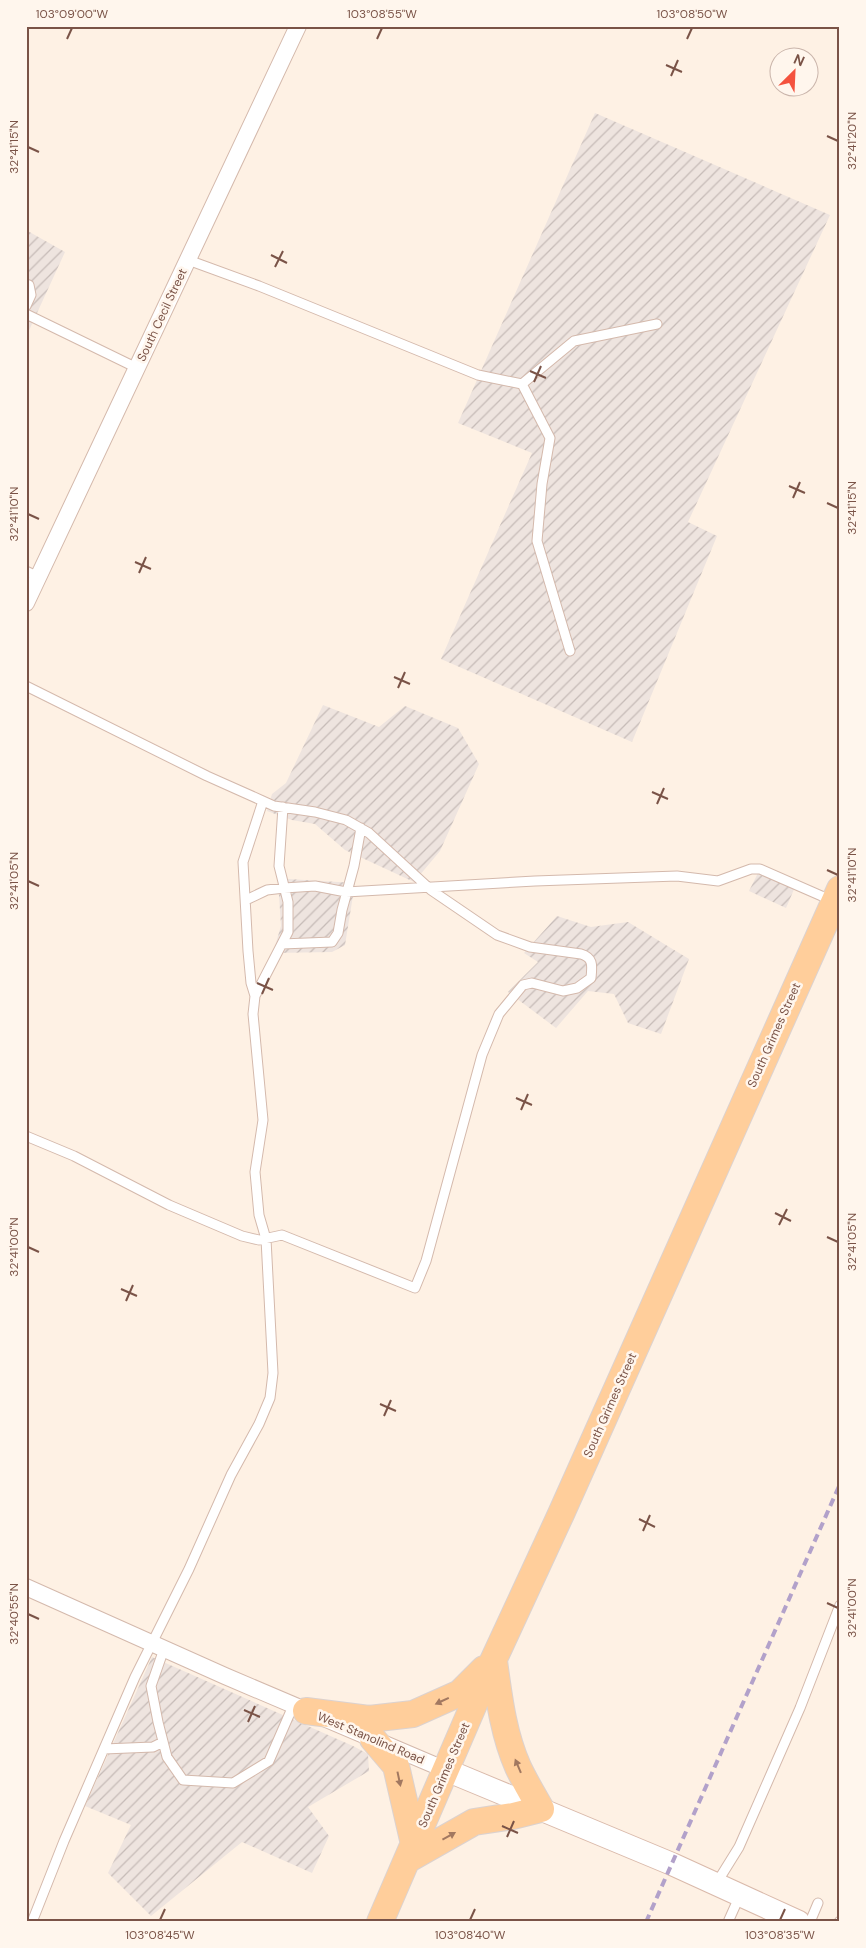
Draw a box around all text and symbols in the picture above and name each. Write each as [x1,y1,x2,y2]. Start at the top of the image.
text: 103°09'00"W [36,6,109,22]
text: 103°08'55"W [347,6,417,22]
text: 103°08'50"W [657,6,728,22]
north arrow [768,48,818,98]
text: N [791,50,808,70]
text: 32°41'20"N [844,112,860,170]
text: 32°41'15"N [6,120,22,174]
street label: South Cecil Street [133,266,191,364]
text: 32°41'15"N [844,481,860,535]
text: 32°41'10"N [6,487,22,541]
text: 32°41'10"N [844,848,860,902]
text: 32°41'05"N [6,852,22,910]
street label: South Grimes Street [744,980,804,1090]
text: 32°41'05"N [844,1213,860,1271]
text: 32°41'00"N [6,1217,22,1277]
street label: South Grimes Street [580,1350,640,1460]
text: 32°41'00"N [844,1578,860,1638]
text: 32°40'55"N [6,1583,22,1645]
one-way arrow [435,1697,449,1705]
street label: West Stanolind Road [315,1708,427,1768]
street label: South Grimes Street [415,1720,474,1830]
one-way arrow [514,1759,522,1773]
one-way arrow [395,1772,403,1787]
one-way arrow [442,1831,456,1840]
text: 103°08'45"W [125,1927,195,1943]
text: 103°08'40"W [435,1927,506,1943]
text: 103°08'35"W [745,1927,815,1943]

